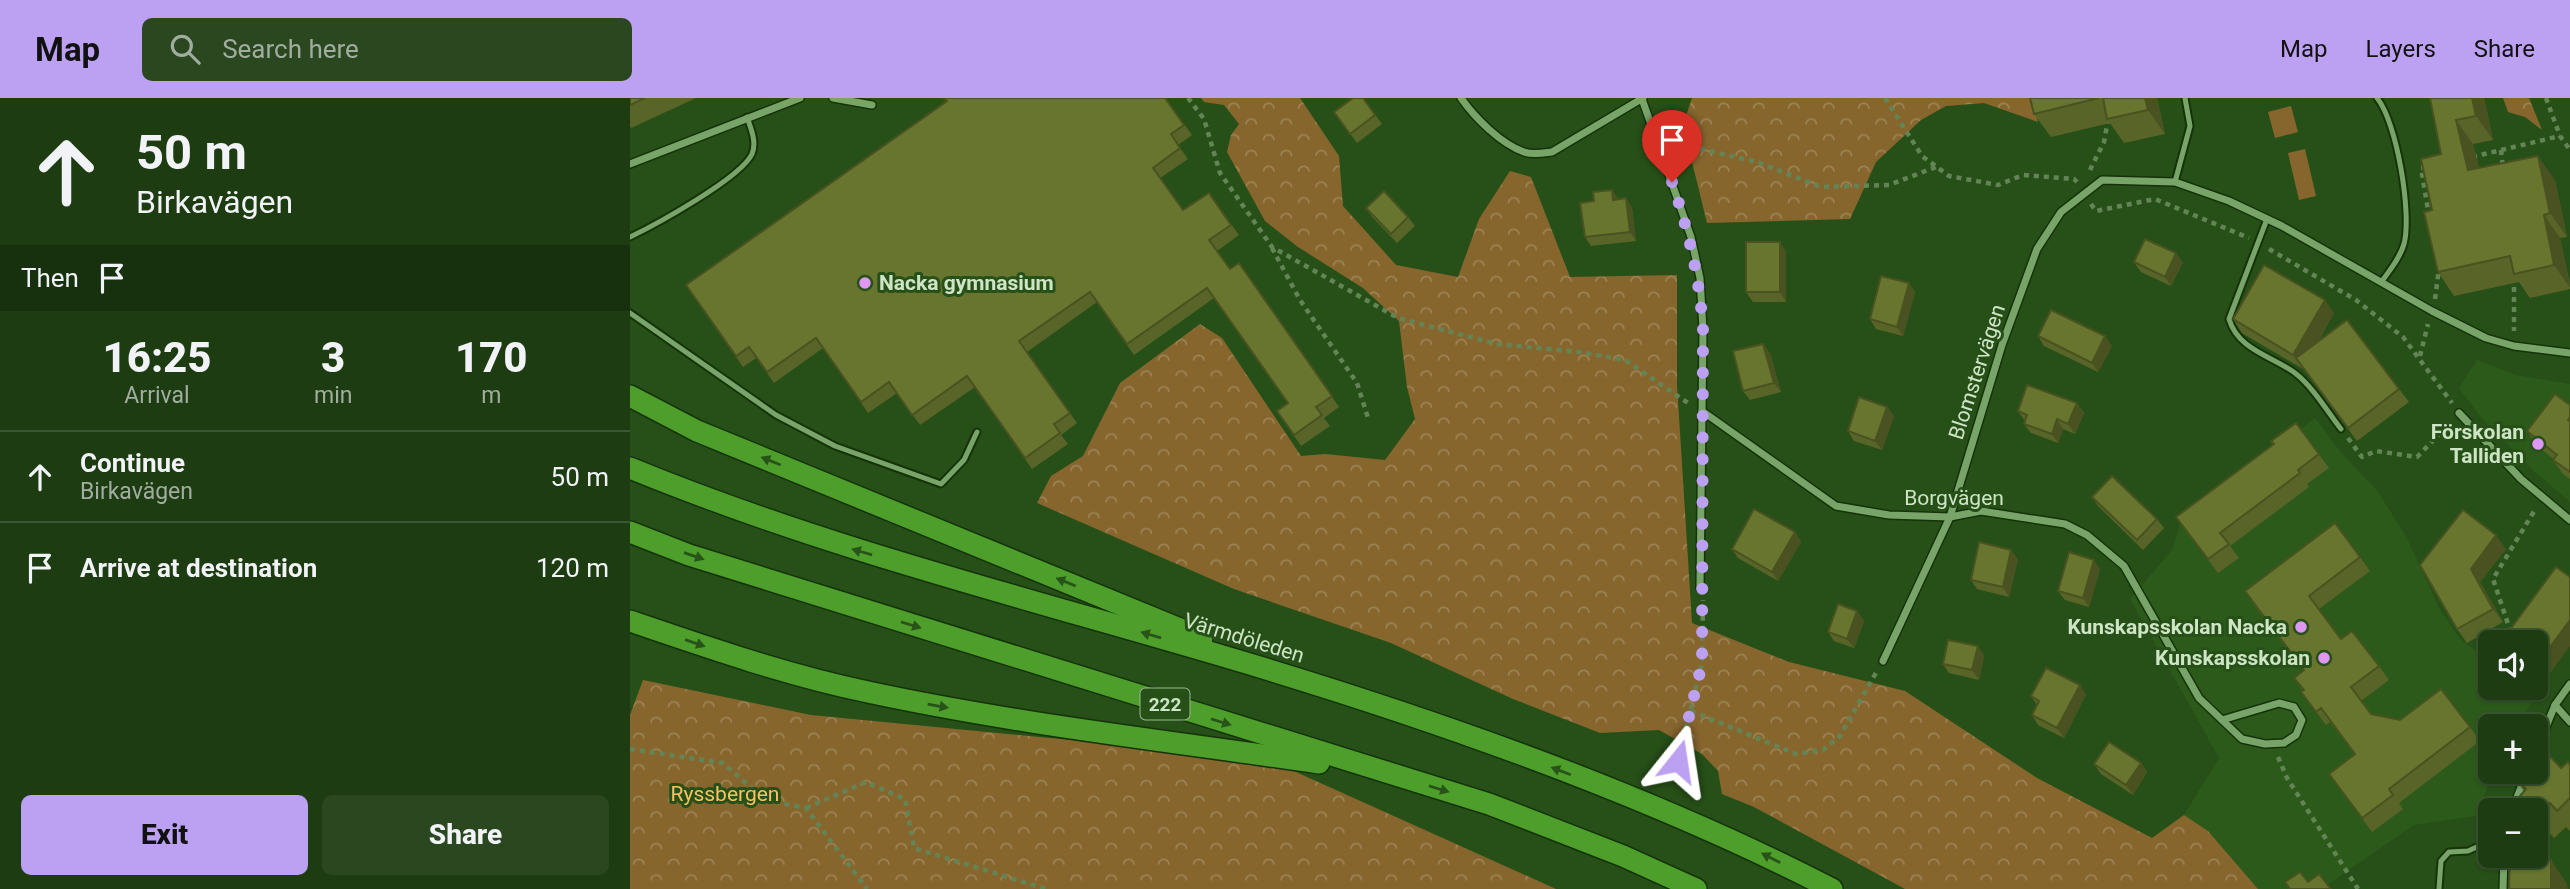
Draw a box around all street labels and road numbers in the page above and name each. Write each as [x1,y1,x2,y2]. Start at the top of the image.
street label: Blomstervägen [1944,301,2010,443]
street label: Borgvägen [1904,486,2004,510]
street label: Värmdöleden [1181,608,1307,668]
road number: 222 [1140,688,1190,720]

